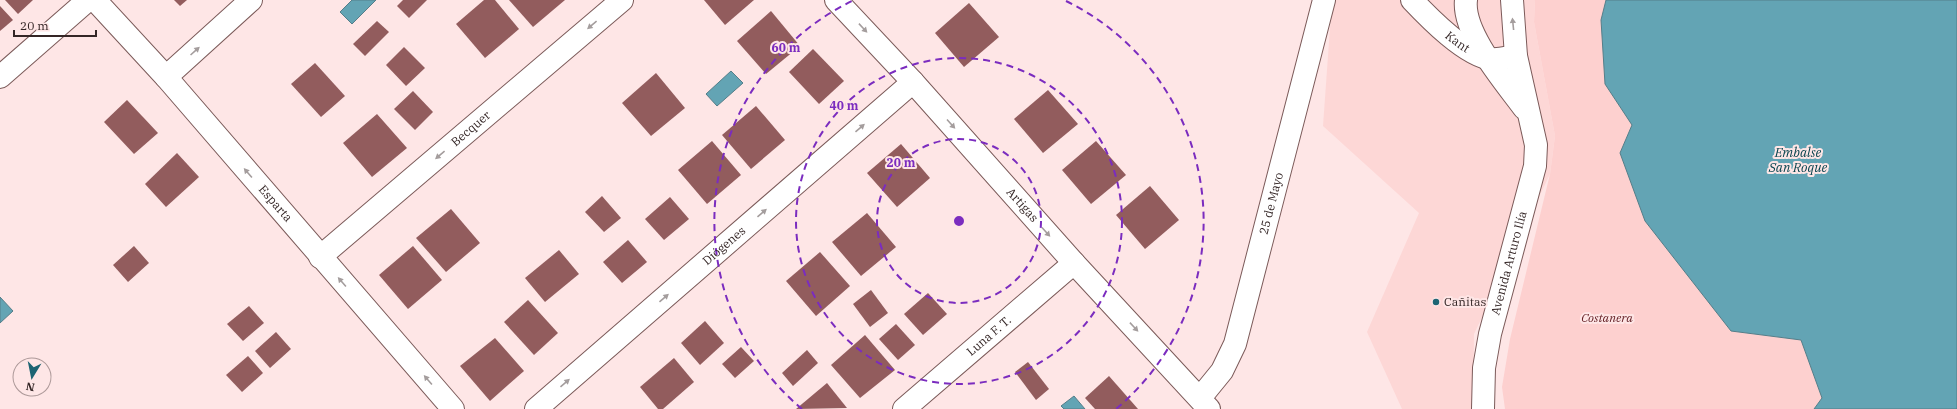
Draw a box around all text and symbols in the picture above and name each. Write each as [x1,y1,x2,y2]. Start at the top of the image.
scale bar [14,12,96,38]
text: 20 m [20,18,49,33]
one-way arrow [1510,18,1517,30]
one-way arrow [587,21,598,30]
one-way arrow [858,23,867,33]
street label: Kant [1442,28,1473,56]
text: 60 m [772,40,801,55]
one-way arrow [189,47,200,56]
text: 40 m [830,98,859,113]
street label: Becquer [448,107,494,149]
one-way arrow [946,119,955,129]
one-way arrow [855,123,865,133]
water label: Embalse San Roque [1768,144,1828,176]
one-way arrow [435,150,445,159]
text: 20 m [887,155,916,170]
one-way arrow [243,168,252,178]
street label: 25 de Mayo [1256,170,1286,236]
street label: Esparta [256,182,296,225]
street label: Artigas [1004,184,1042,225]
one-way arrow [756,209,767,218]
street label: Avenida Arturo Ilía [1487,209,1530,317]
centre of rings [952,214,966,228]
street label: Diógenes [699,223,748,268]
one-way arrow [1042,226,1051,237]
one-way arrow [337,277,347,287]
one-way arrow [658,294,669,303]
place label: Cañitas [1444,294,1486,309]
marker: Cañitas [1431,297,1441,307]
park label: Costanera [1581,310,1633,325]
street label: Luna F. T. [963,312,1014,359]
one-way arrow [1129,323,1138,332]
north arrow [12,357,52,397]
one-way arrow [423,374,432,385]
text: N [24,379,36,394]
one-way arrow [560,379,571,388]

